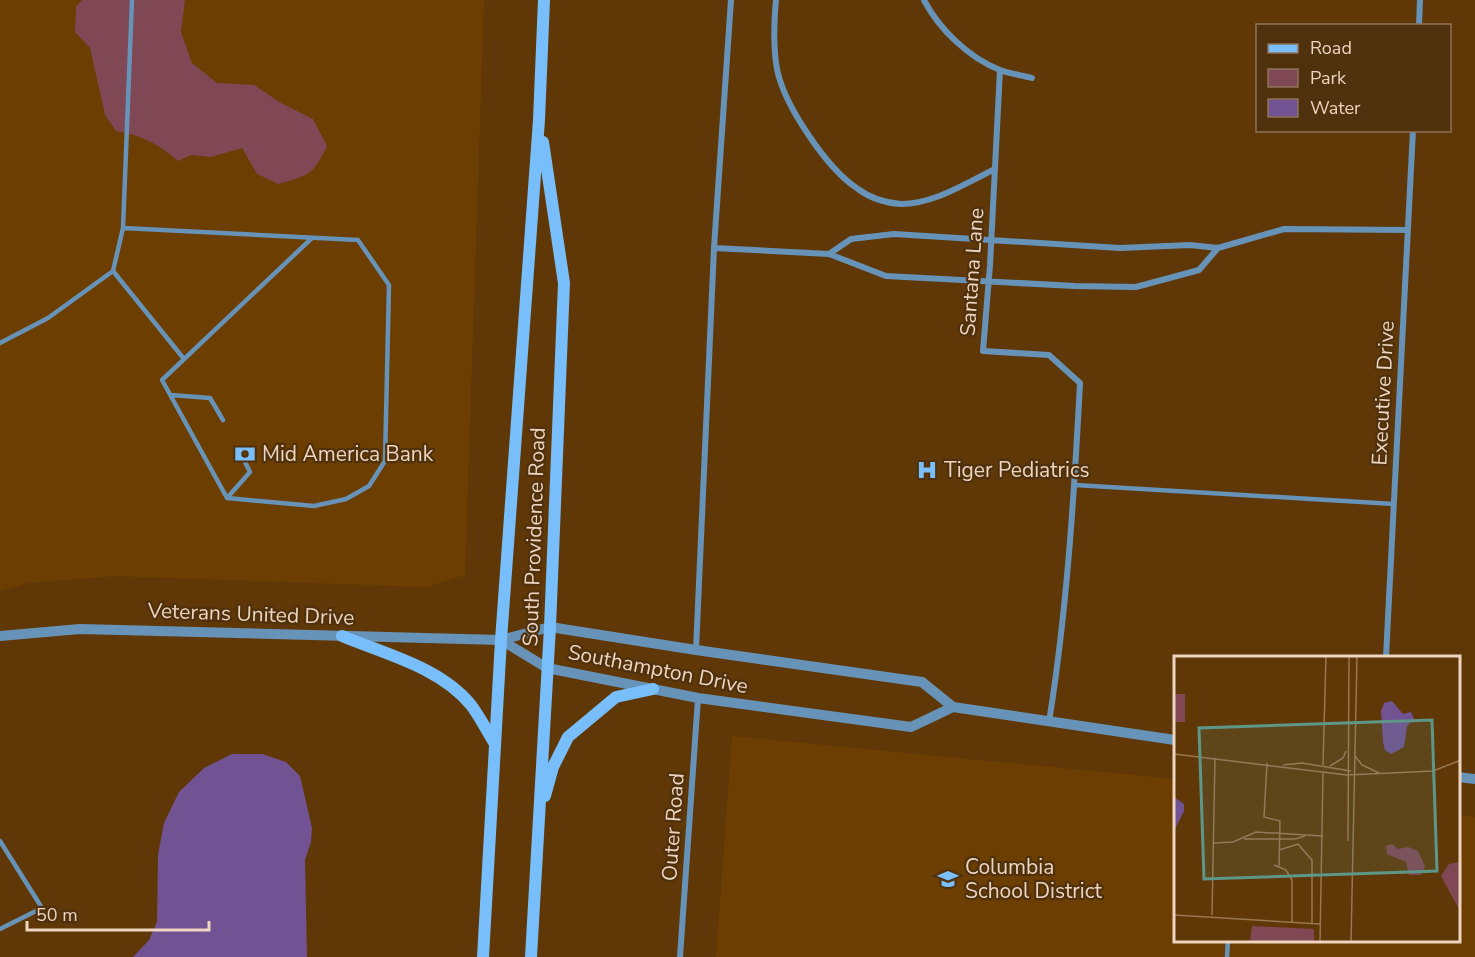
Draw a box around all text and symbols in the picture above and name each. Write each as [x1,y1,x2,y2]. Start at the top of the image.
legend [1256,24,1451,132]
text: Road [1310,36,1352,60]
text: Park [1310,66,1347,90]
text: Water [1310,96,1361,120]
street label: Santana Lane [954,207,990,337]
street label: Executive Drive [1365,320,1401,466]
street label: South Providence Road [516,427,552,647]
place label: Mid America Bank [262,440,434,468]
bank icon: Mid America Bank [233,442,257,466]
place label: Tiger Pediatrics [944,456,1090,484]
hospital icon: Tiger Pediatrics [915,458,939,482]
street label: Veterans United Drive [146,596,355,632]
street label: Southampton Drive [566,638,750,700]
inset map [1174,656,1460,942]
street label: Outer Road [655,772,691,882]
place label: Columbia School District [965,853,1102,905]
school or university icon: Columbia School District [936,867,960,891]
scale bar [27,894,208,932]
text: 50 m [36,903,78,927]

